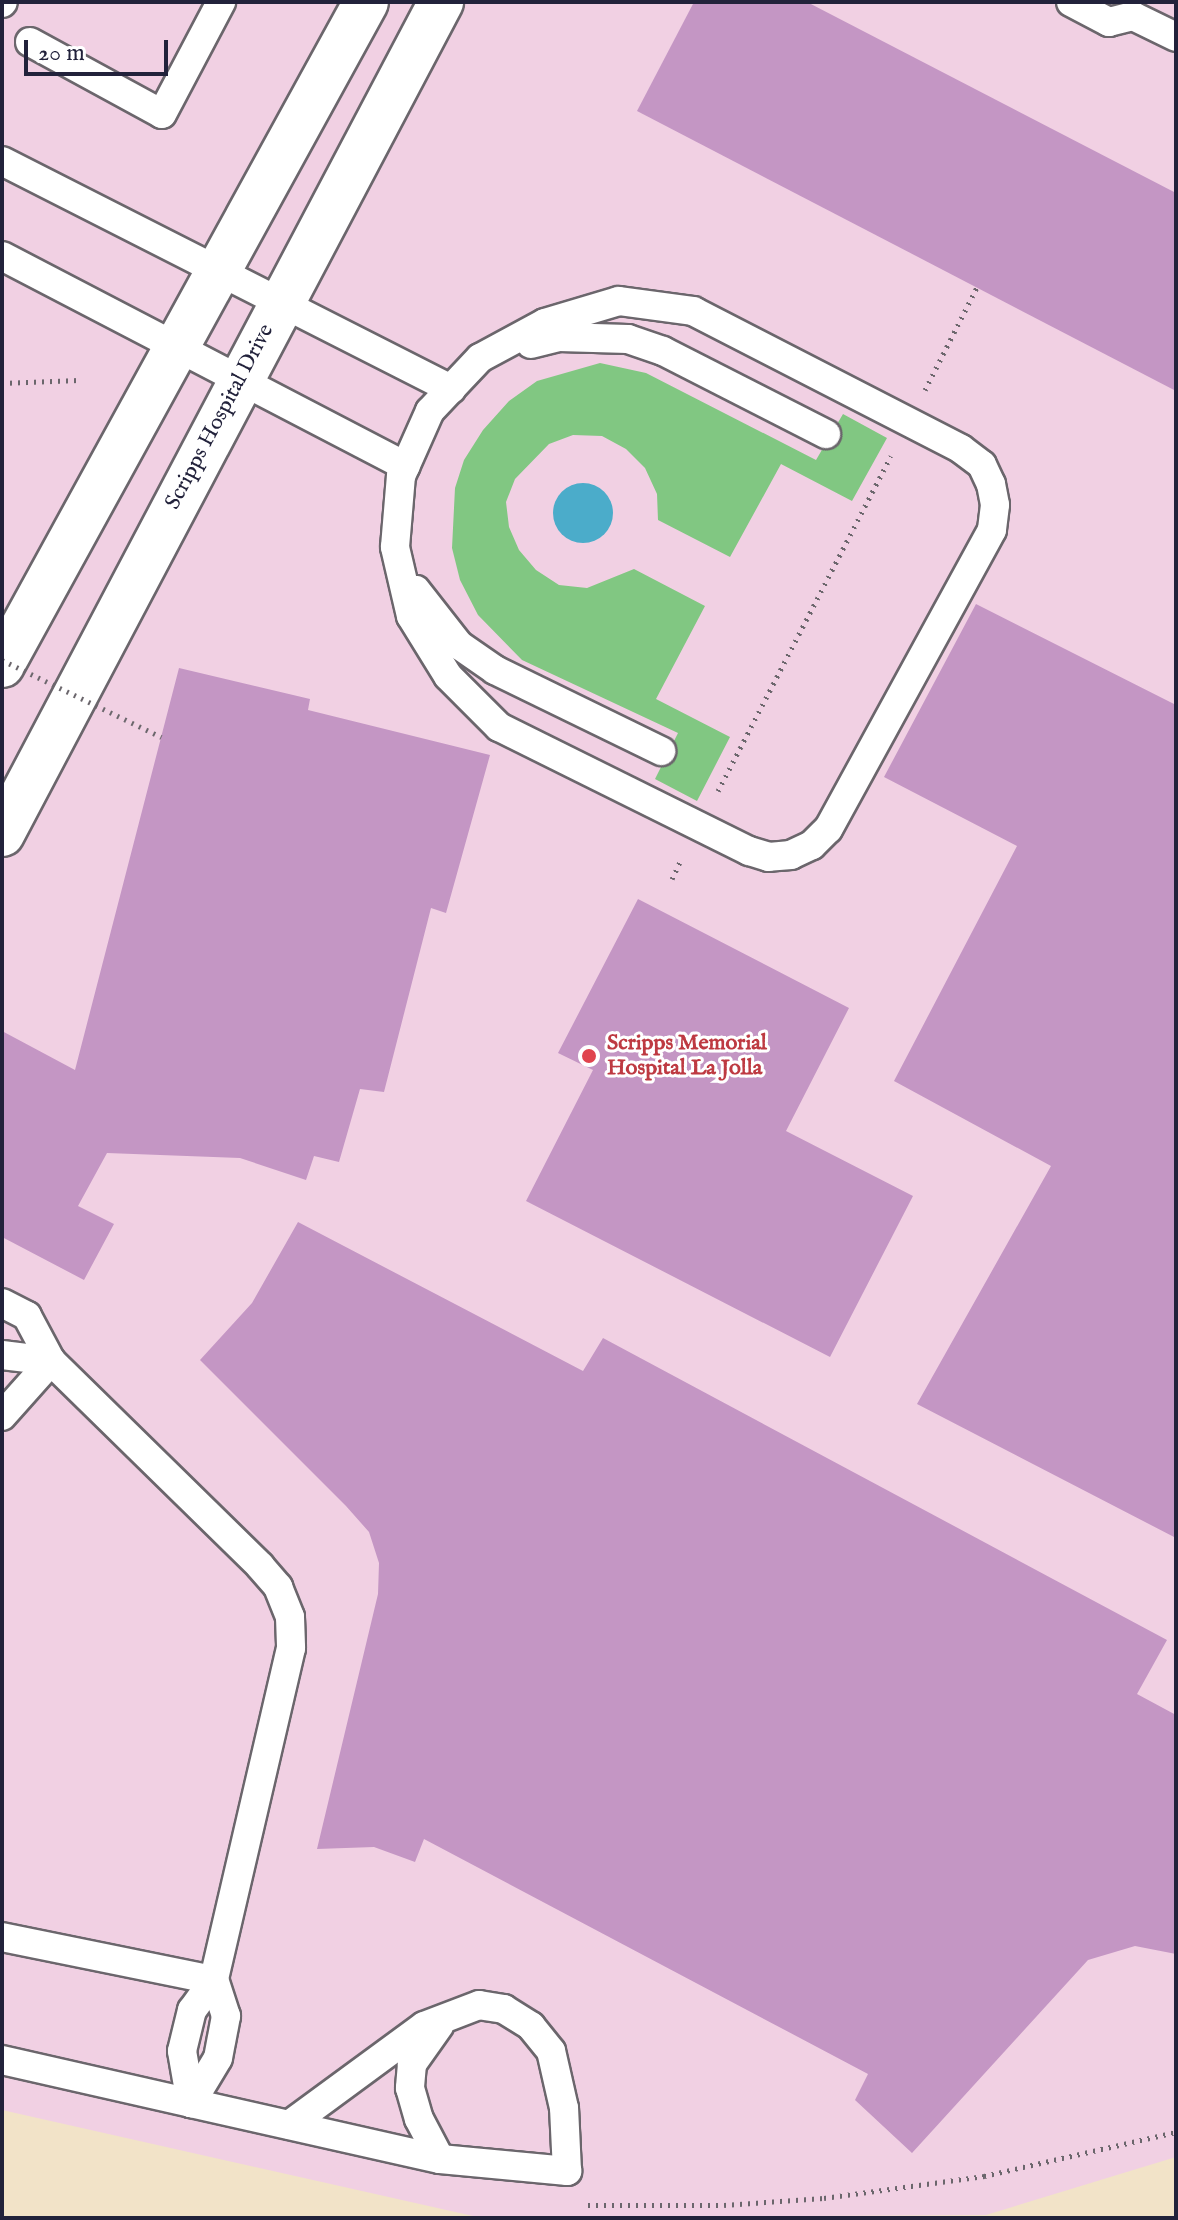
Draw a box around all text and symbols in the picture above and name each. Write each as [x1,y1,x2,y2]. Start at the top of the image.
scale bar [28,24,172,74]
text: 20 m [38,38,85,69]
street label: Scripps Hospital Drive [160,320,280,514]
place label: Scripps Memorial Hospital La Jolla [607,1030,767,1082]
marker: Scripps Memorial Hospital La Jolla [578,1045,600,1067]

